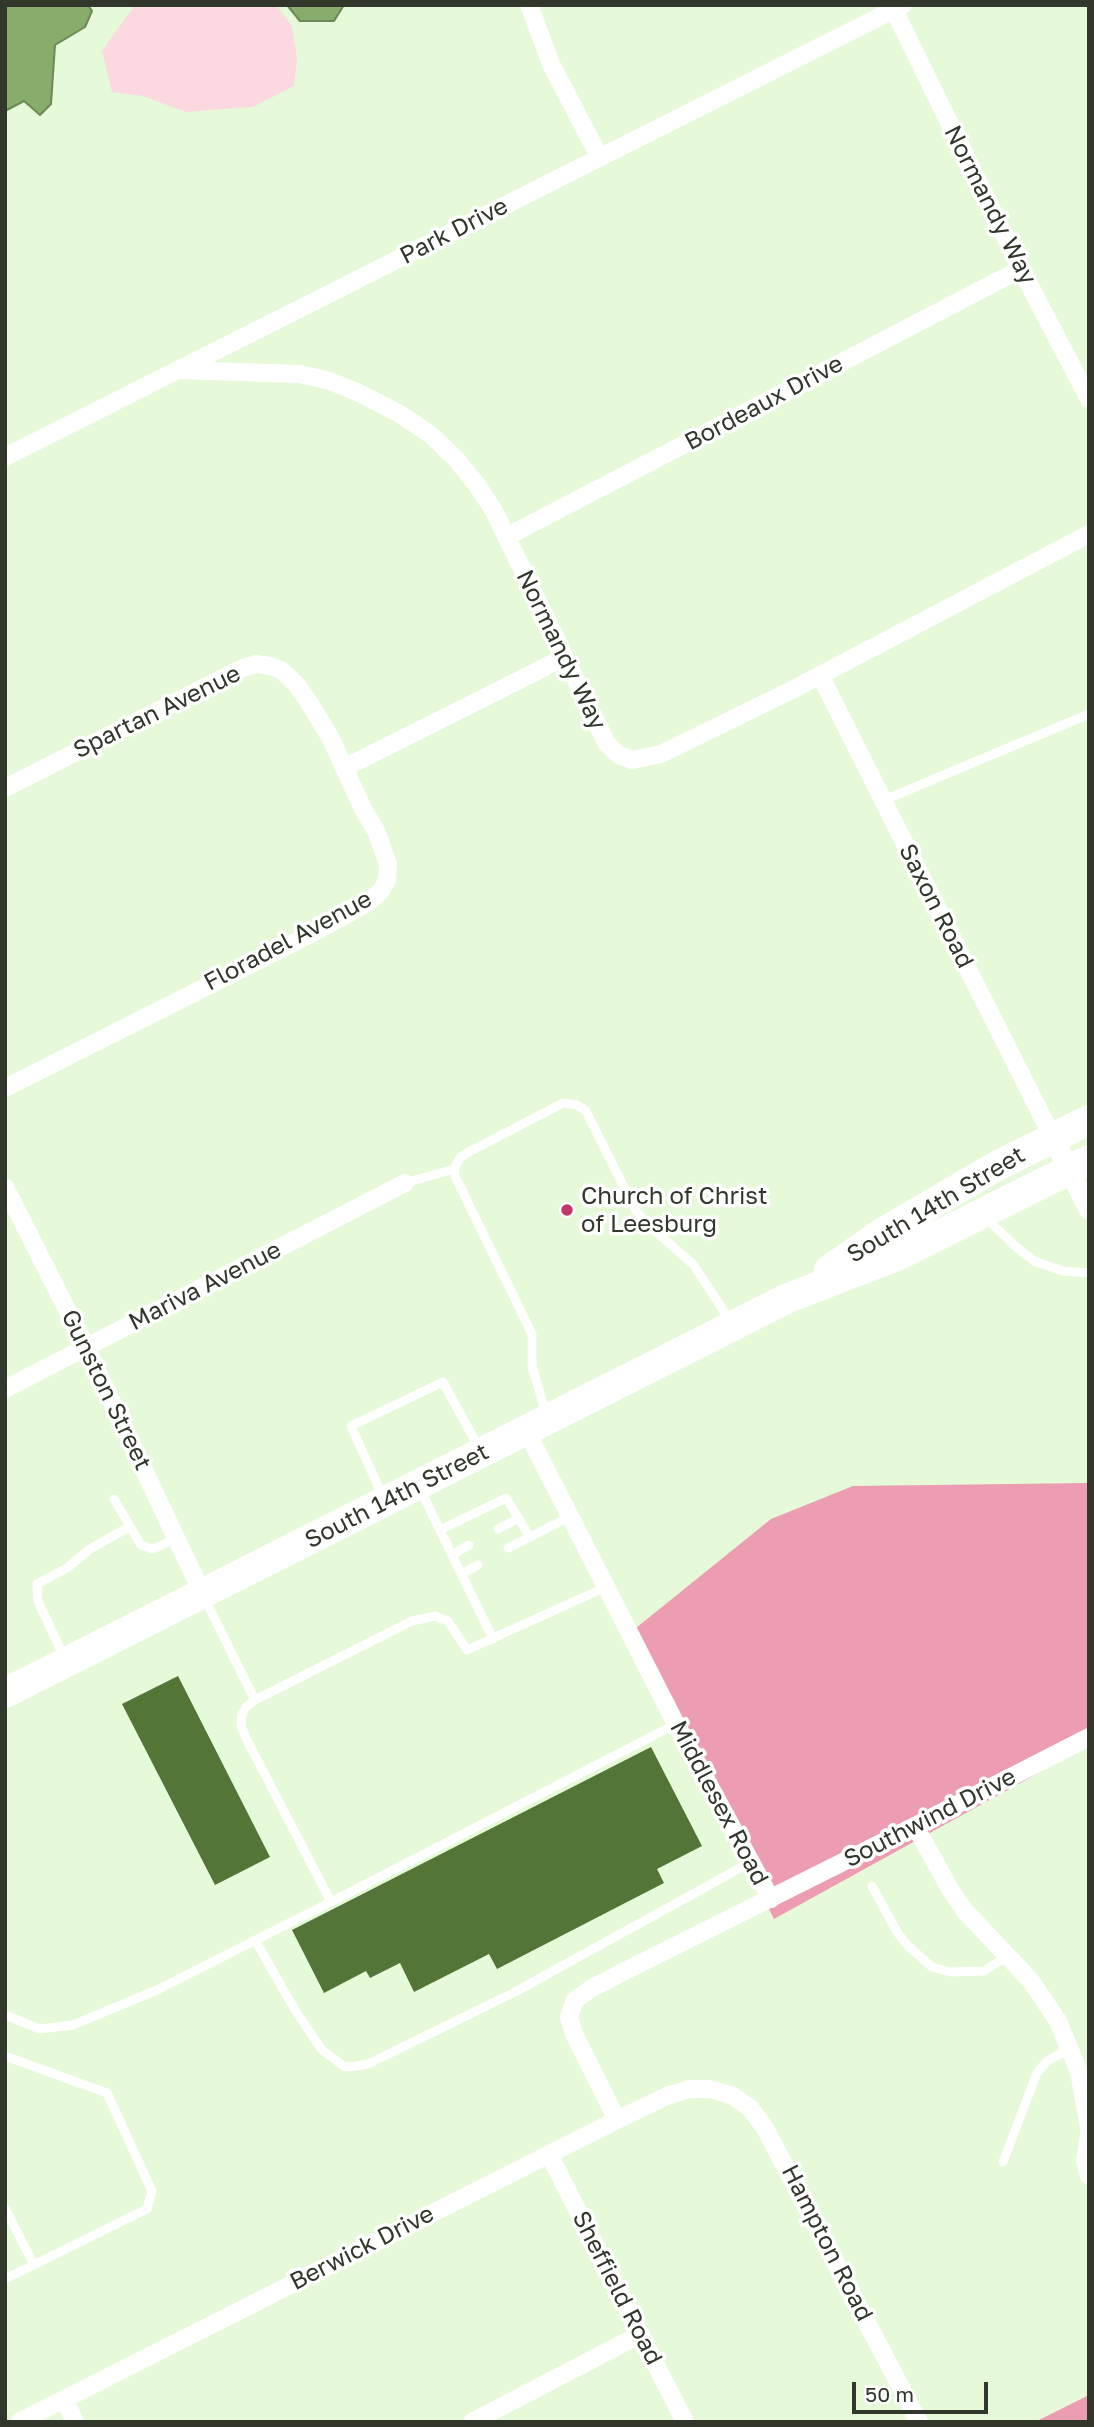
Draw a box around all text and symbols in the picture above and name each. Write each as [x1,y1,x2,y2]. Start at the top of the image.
street label: Normandy Way [938,121,1042,289]
street label: Park Drive [395,192,513,270]
street label: Bordeaux Drive [680,349,848,457]
street label: Normandy Way [510,565,612,735]
street label: Spartan Avenue [69,659,245,765]
street label: Saxon Road [892,839,980,973]
street label: Floradel Avenue [199,885,377,997]
street label: South 14th Street [842,1141,1030,1269]
place label: Church of Christ of Leesburg [581,1182,768,1238]
marker: Church of Christ of Leesburg [559,1202,575,1218]
street label: Mariva Avenue [124,1235,286,1337]
street label: Gunston Street [55,1305,157,1475]
street label: South 14th Street [300,1437,494,1555]
street label: Middlesex Road [664,1716,774,1890]
street label: Southwind Drive [839,1762,1021,1874]
street label: Hampton Road [775,2160,879,2326]
street label: Berwick Drive [285,2199,439,2297]
street label: Sheffield Road [566,2206,668,2370]
scale bar [856,2368,992,2412]
text: 50 m [865,2381,914,2407]

